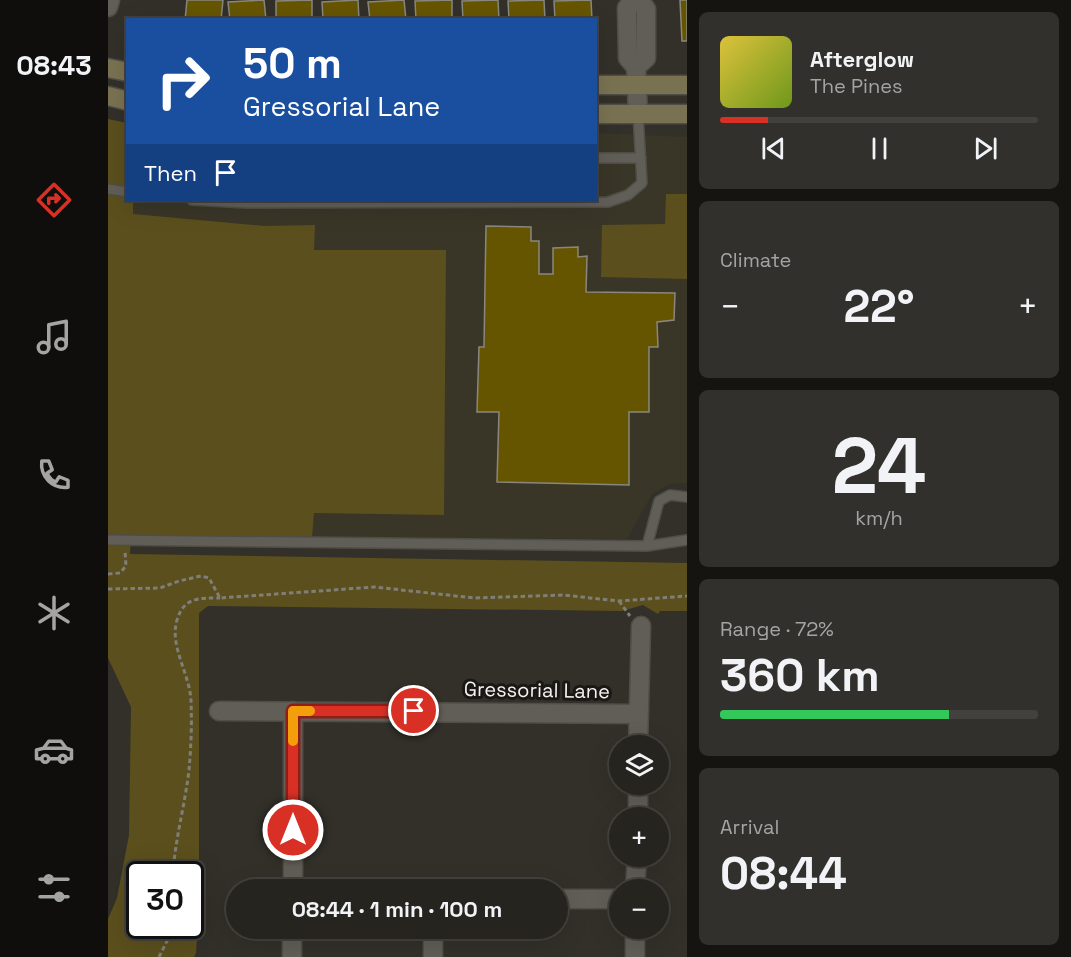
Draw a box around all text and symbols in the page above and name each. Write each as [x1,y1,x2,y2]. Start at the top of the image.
text: 50 m [243,37,342,90]
icon: right [144,42,222,120]
text: Afterglow [810,45,914,73]
text: 08:43 [16,48,92,83]
text: The Pines [810,73,903,99]
text: Gressorial Lane [243,89,440,124]
icon: previous [757,132,790,165]
icon: pause [863,132,896,165]
icon: next [969,132,1002,165]
icon: arrive [209,156,242,189]
text: Then [144,159,197,187]
icon: directions [33,179,75,221]
text: Climate [720,247,791,273]
text: 22° [843,278,915,335]
text: − [720,286,740,328]
text: + [1018,286,1038,328]
icon: music [33,316,75,358]
text: 24 [832,416,926,516]
icon: phone [33,454,75,496]
text: km/h [855,505,903,531]
icon: climate [33,592,75,634]
text: Range · 72% [720,616,834,642]
text: 360 km [720,647,880,704]
street label: Gressorial Lane [464,676,610,704]
pin [388,685,439,736]
icon: arrive [397,694,430,727]
icon: car [33,729,75,771]
map controls [609,735,669,939]
button: layers [609,735,669,795]
position arrow [261,798,325,862]
button: + [609,807,669,867]
text: Arrival [720,814,779,840]
text: 08:44 [720,845,847,902]
speed limit sign: 30 [126,861,204,939]
icon: filters [33,867,75,909]
button: − [609,879,669,939]
text: 08:44 · 1 min · 100 m [292,895,502,923]

